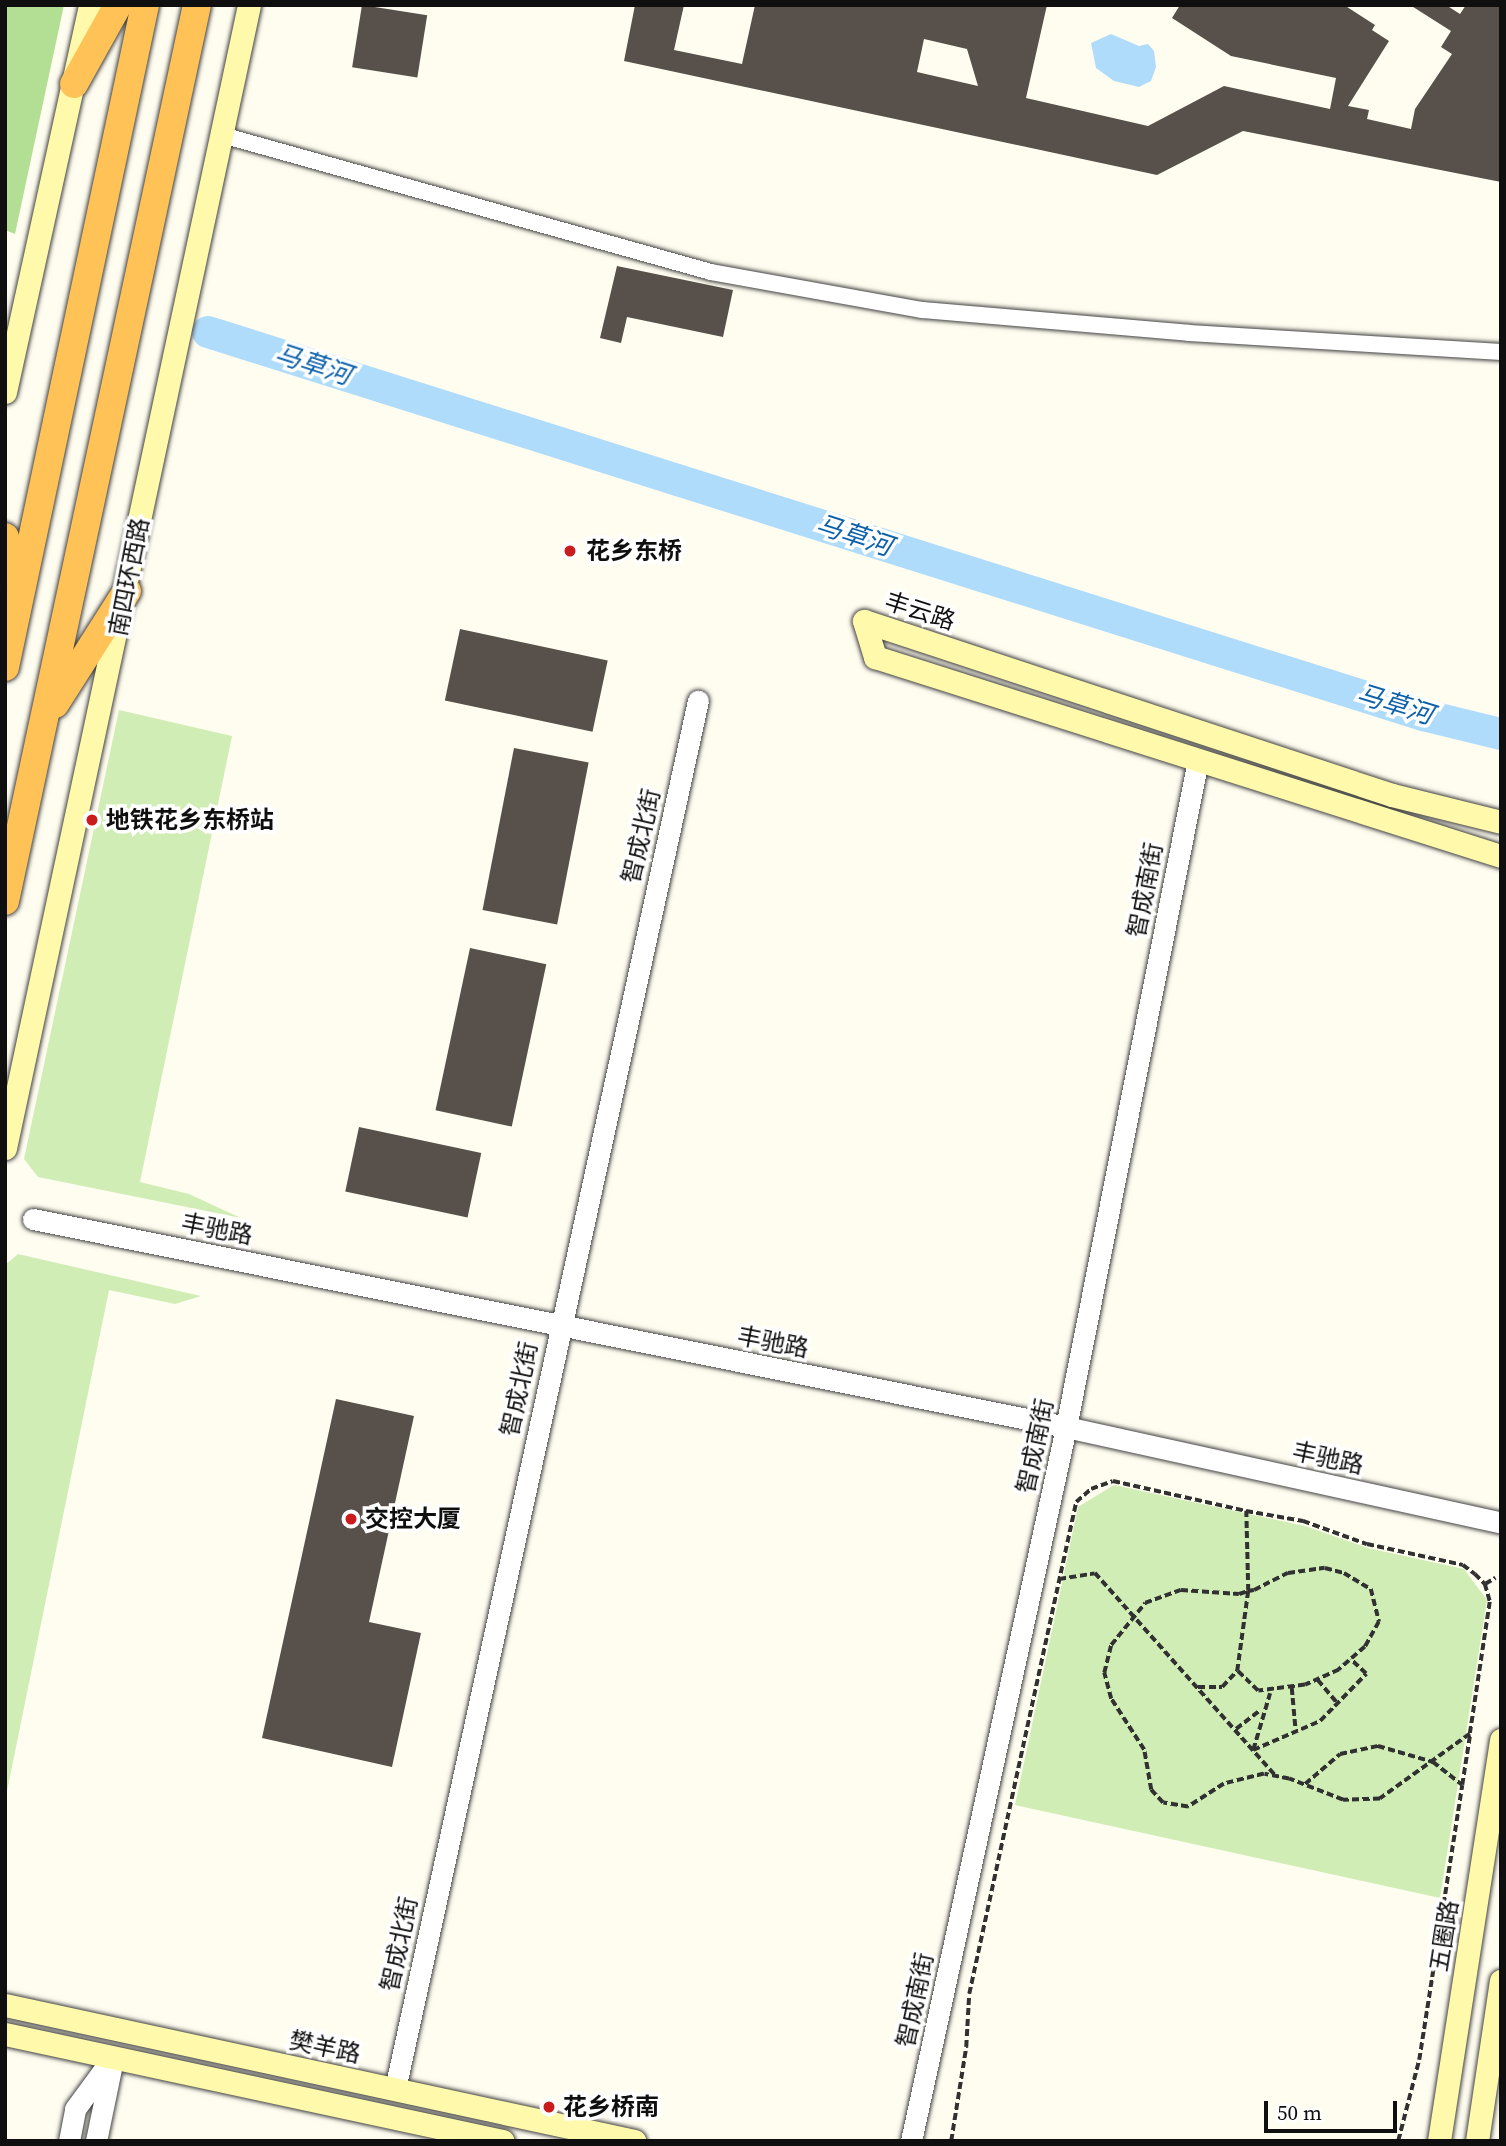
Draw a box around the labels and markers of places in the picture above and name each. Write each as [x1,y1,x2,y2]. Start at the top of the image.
place label: 花乡东桥 [586,537,682,565]
marker: 花乡东桥 [560,541,580,561]
place label: 地铁花乡东桥站 [106,806,274,834]
marker: 地铁花乡东桥站 [84,812,100,828]
place label: 交控大厦 [365,1505,461,1533]
marker: 交控大厦 [343,1511,359,1527]
place label: 花乡桥南 [563,2093,659,2121]
marker: 花乡桥南 [541,2099,557,2115]

